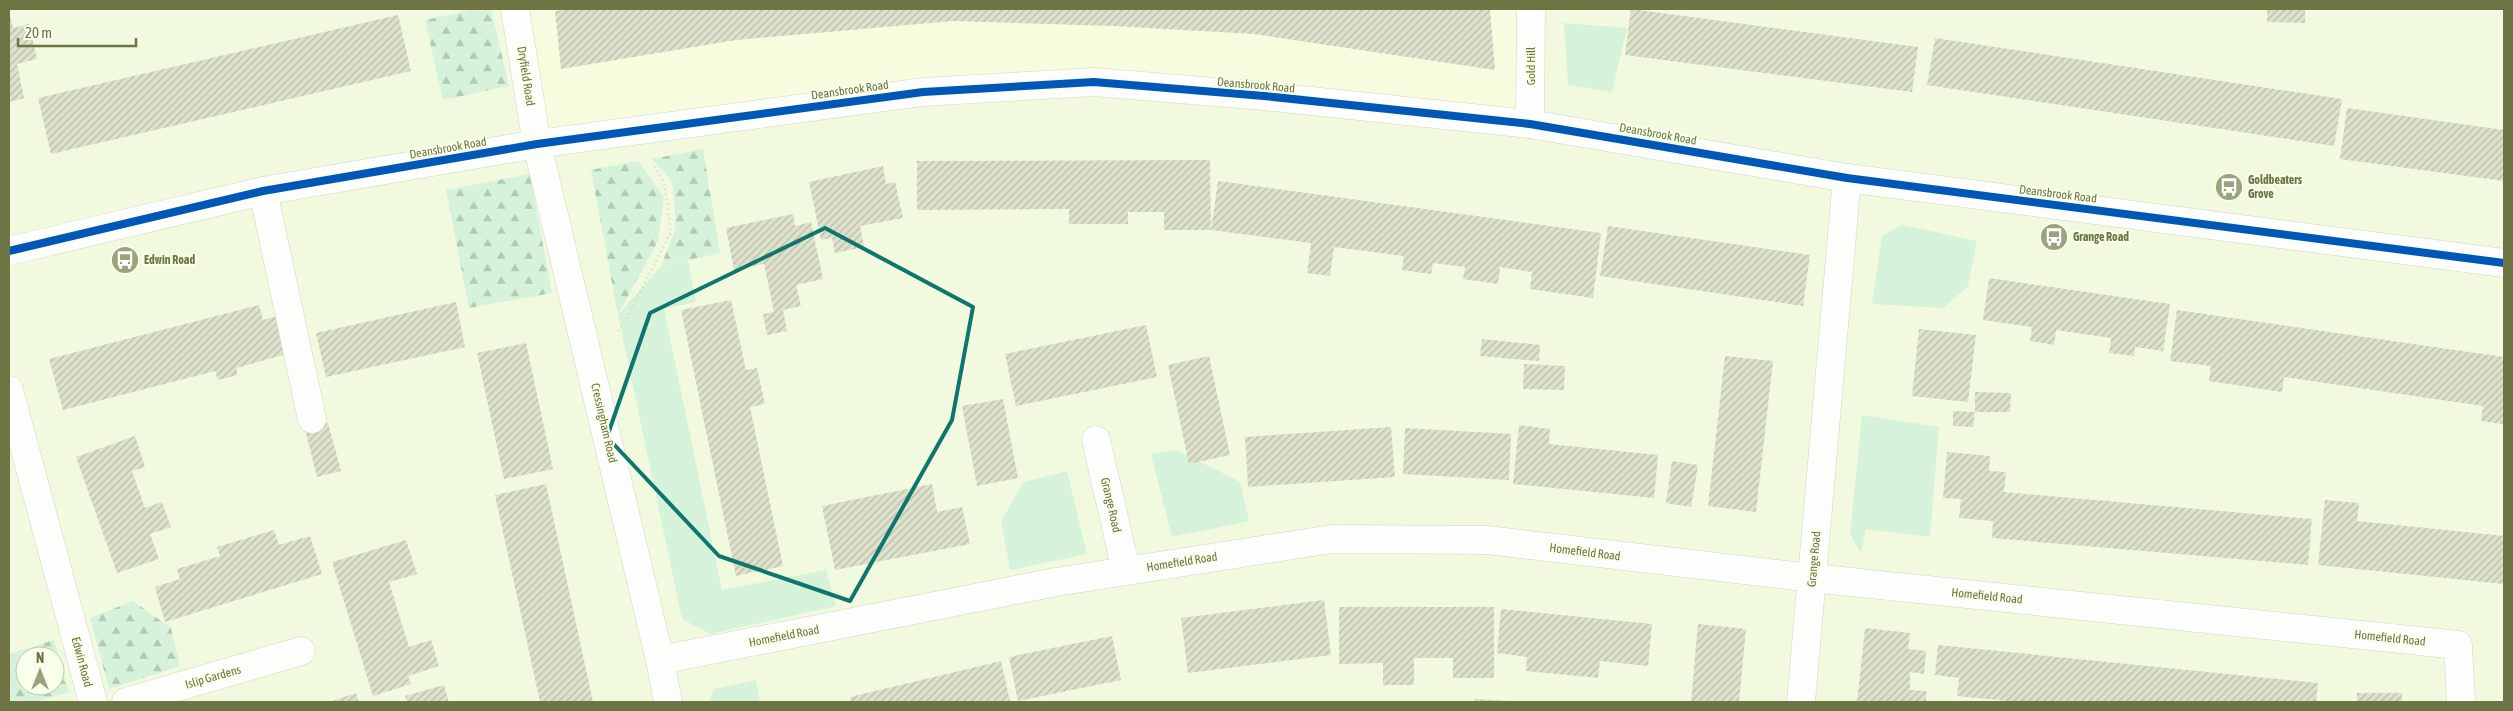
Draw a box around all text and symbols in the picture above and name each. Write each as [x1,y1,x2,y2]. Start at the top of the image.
scale bar [18,15,135,47]
text: 20 m [25,24,52,41]
street label: Dryfield Road [514,45,538,107]
street label: Gold Hill [1524,46,1538,85]
street label: Deansbrook Road [1216,75,1296,95]
street label: Deansbrook Road [810,78,890,102]
street label: Deansbrook Road [1618,120,1698,148]
street label: Deansbrook Road [408,134,488,162]
bus stop icon: Goldbeaters Grove [2214,172,2244,202]
place label: Goldbeaters Grove [2248,173,2303,201]
street label: Deansbrook Road [2018,182,2098,206]
bus stop icon: Grange Road [2039,222,2069,252]
place label: Grange Road [2073,230,2129,244]
bus stop icon: Edwin Road [110,245,140,275]
place label: Edwin Road [144,253,195,267]
street label: Cressingham Road [588,382,620,464]
street label: Grange Road [1098,476,1124,534]
street label: Grange Road [1805,531,1823,587]
street label: Homefield Road [1549,541,1621,563]
street label: Homefield Road [1146,549,1218,575]
street label: Homefield Road [1951,585,2023,607]
street label: Homefield Road [748,622,820,650]
street label: Homefield Road [2354,627,2426,649]
street label: Edwin Road [69,636,95,688]
north arrow [15,646,65,696]
text: N [36,650,44,666]
street label: Islip Gardens [184,662,242,692]

